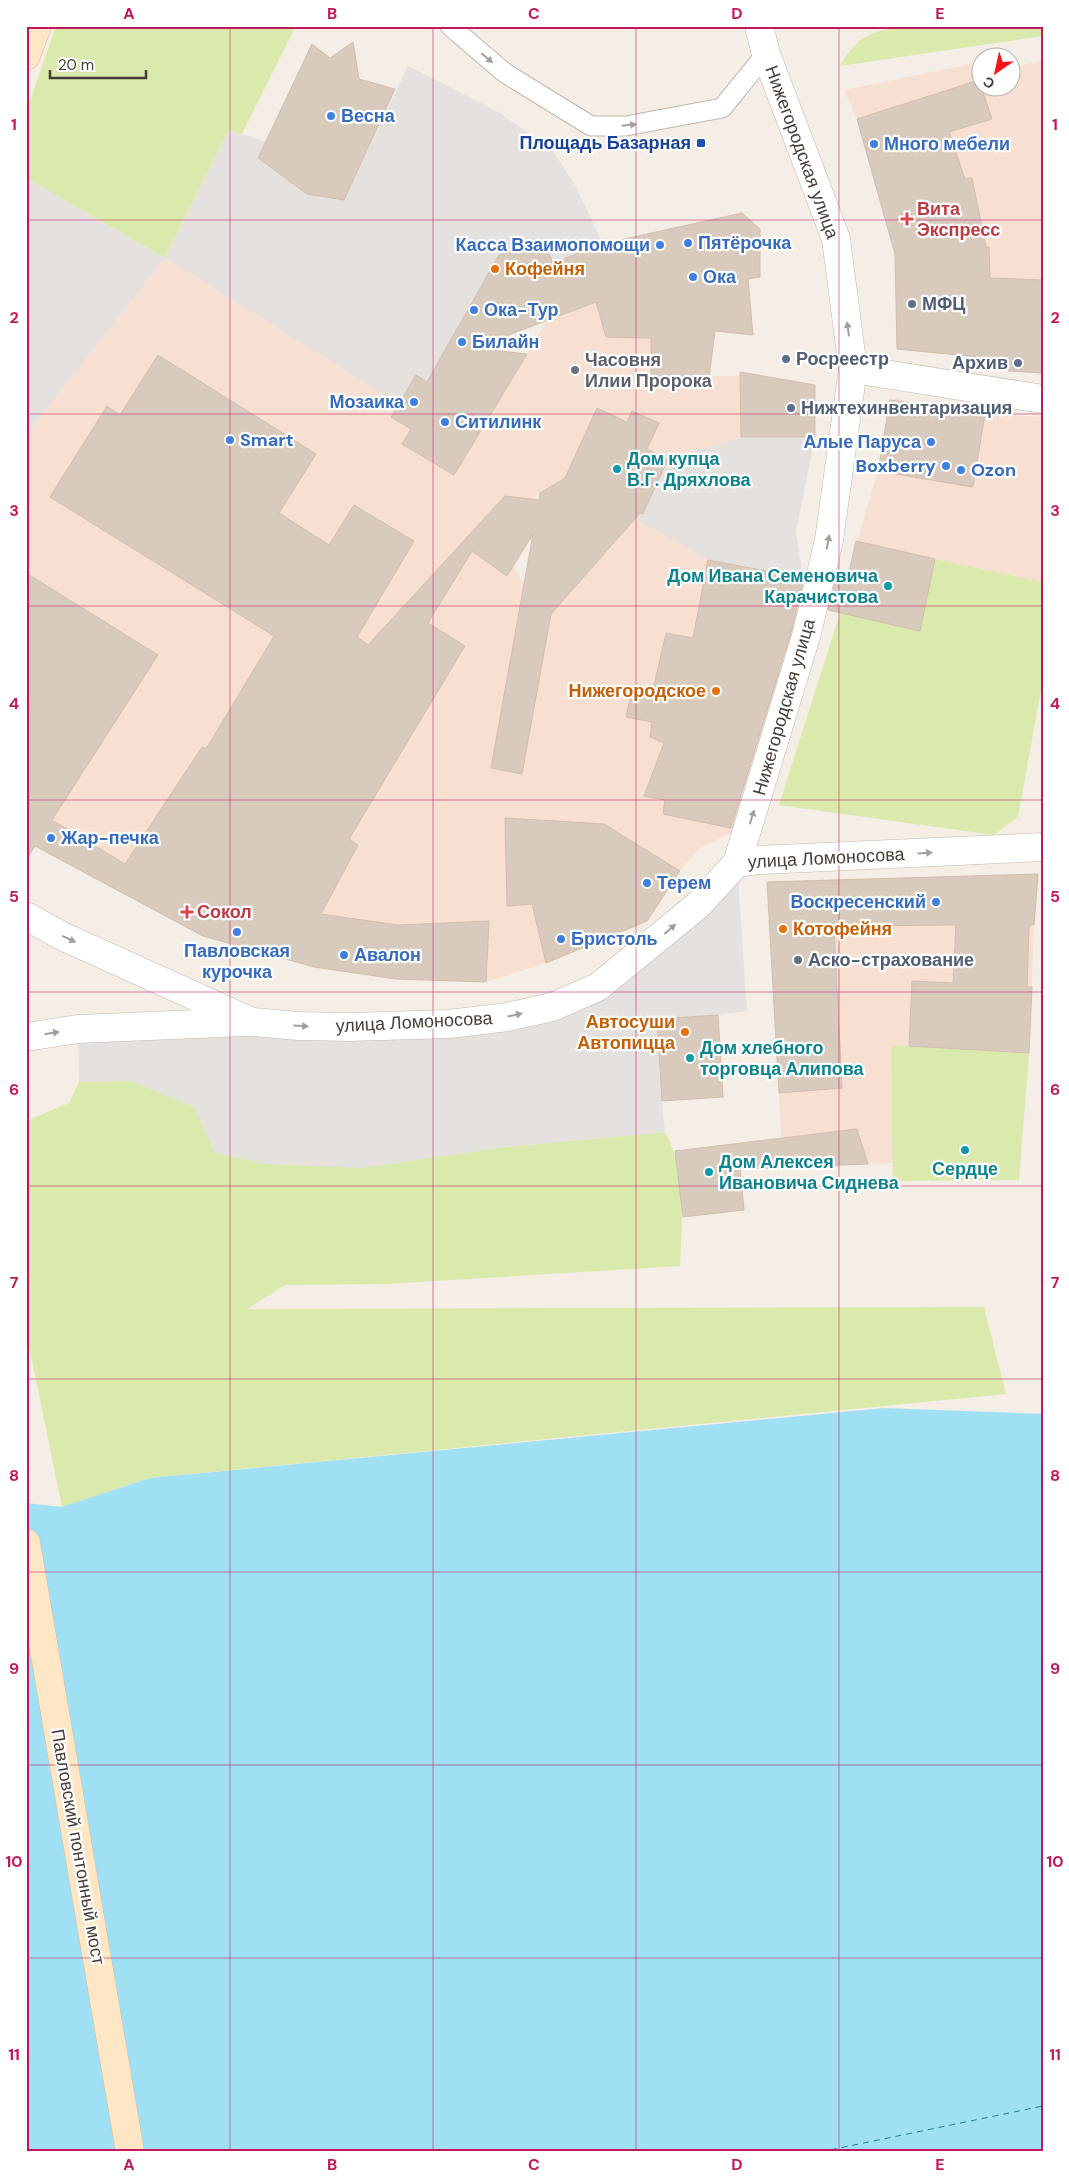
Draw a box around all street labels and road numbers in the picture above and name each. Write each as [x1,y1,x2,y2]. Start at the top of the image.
street label: Нижегородская улица [759,62,845,243]
street label: Нижегородская улица [747,615,821,798]
street label: улица Ломоносова [747,842,906,874]
street label: улица Ломоносова [335,1006,494,1038]
street label: Павловский понтонный мост [45,1727,111,1967]

